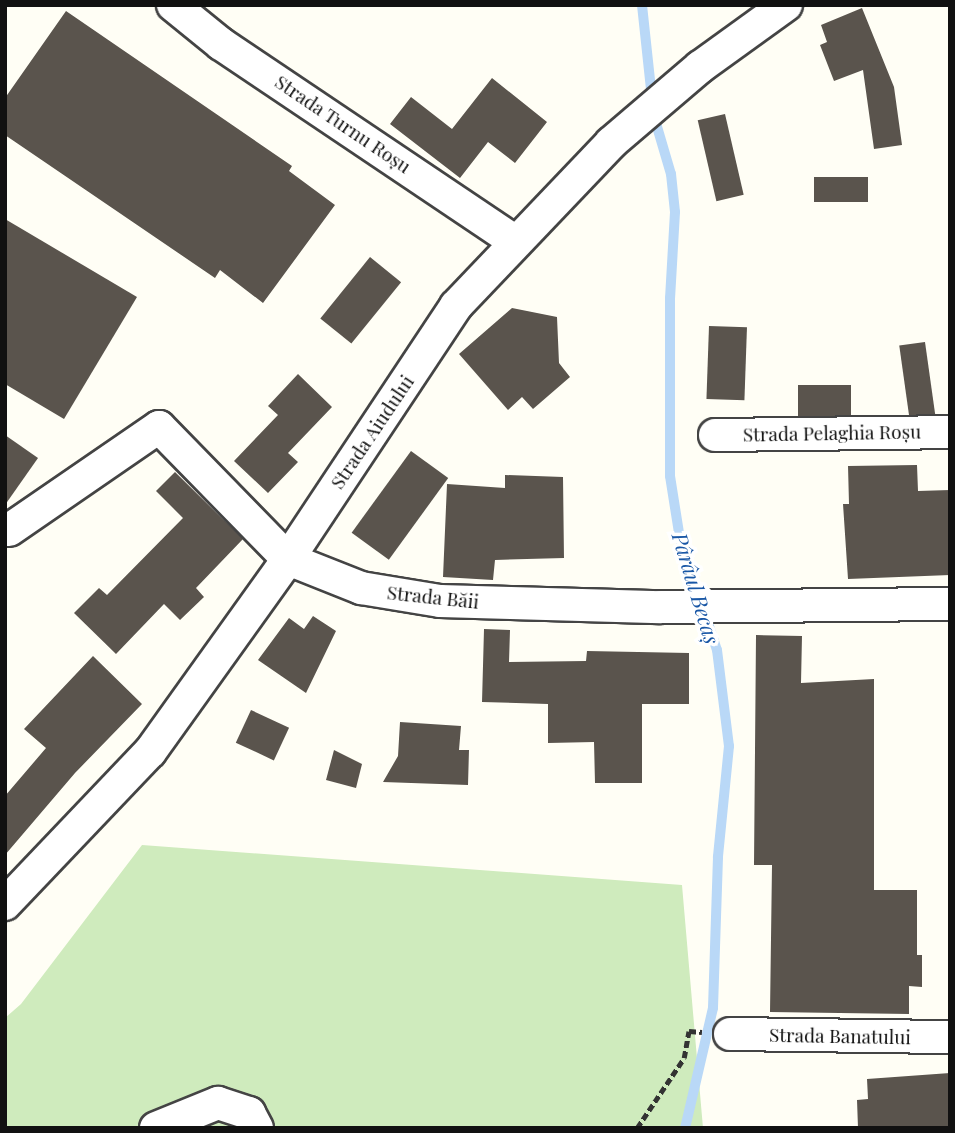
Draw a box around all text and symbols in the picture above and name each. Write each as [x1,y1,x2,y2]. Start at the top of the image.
street label: Strada Turnu Roșu [271,70,415,178]
street label: Strada Aiudului [325,371,419,493]
street label: Strada Pelaghia Roșu [742,420,922,446]
water label: Pârâul Becaș [668,529,726,647]
street label: Strada Băii [386,581,480,613]
street label: Strada Banatului [769,1023,911,1049]

